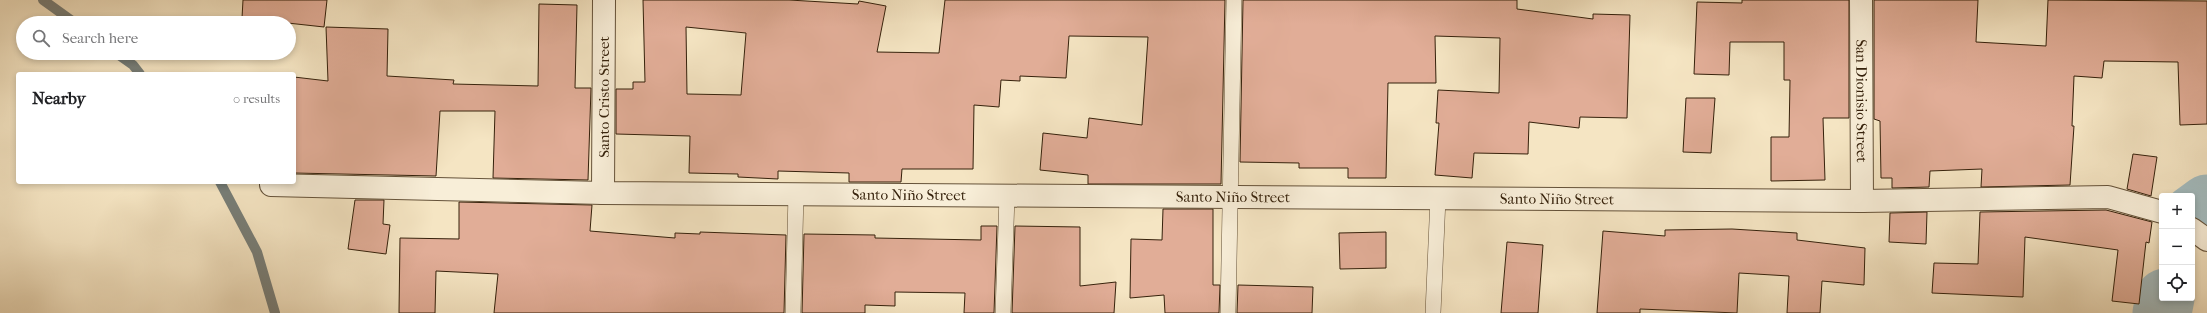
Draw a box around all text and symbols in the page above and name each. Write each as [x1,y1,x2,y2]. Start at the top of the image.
search box [16,16,296,60]
icon: search [30,27,52,49]
text: Search here [62,29,138,47]
street label: Santo Cristo Street [595,36,613,158]
street label: San Dionisio Street [1852,39,1871,163]
text: Nearby [32,88,86,108]
text: 0 results [233,91,280,106]
street label: Santo Niño Street [852,186,967,204]
street label: Santo Niño Street [1176,188,1291,206]
street label: Santo Niño Street [1500,190,1615,208]
map controls [2159,193,2195,301]
button: + [2159,193,2195,229]
button: − [2159,229,2195,265]
button: locate [2159,265,2195,301]

